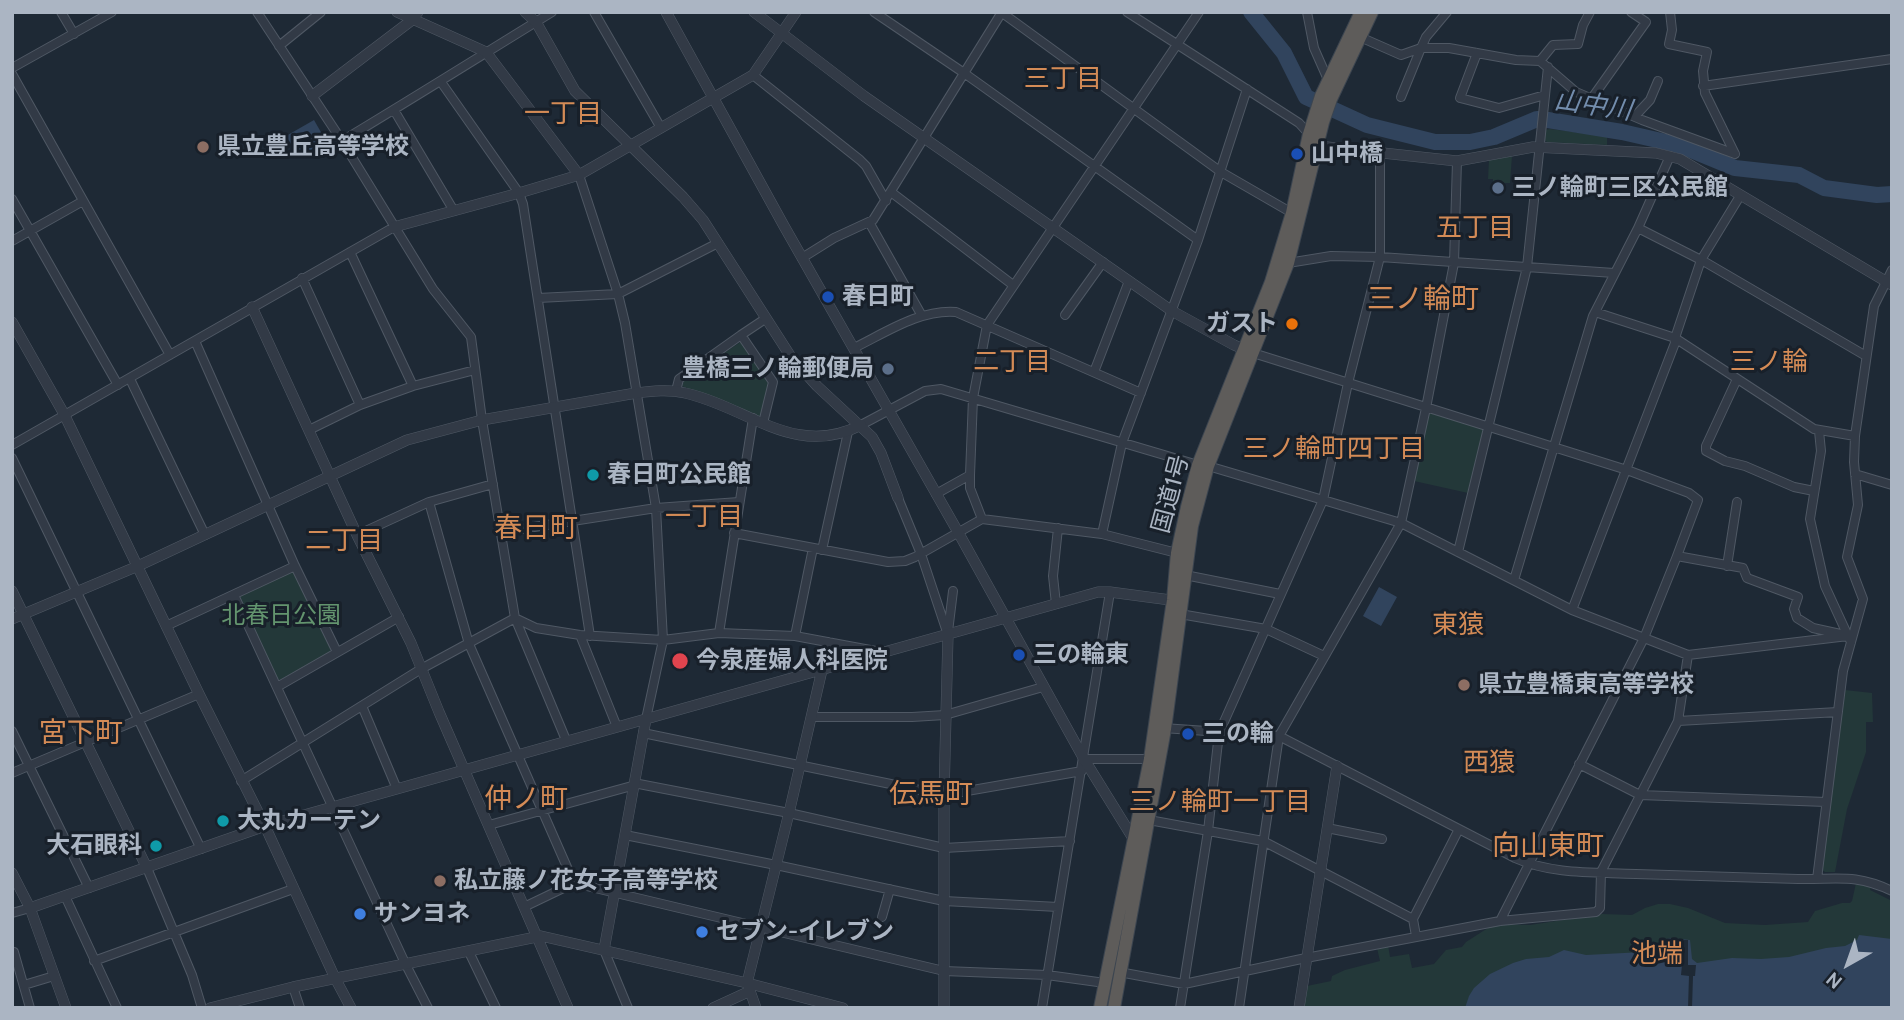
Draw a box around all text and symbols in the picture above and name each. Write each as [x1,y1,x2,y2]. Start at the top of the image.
district label: 三丁目 [1024,63,1102,95]
water label: 山中川 [1552,85,1634,127]
district label: 一丁目 [524,98,602,130]
place label: 県立豊丘高等学校 [217,133,409,161]
marker: 県立豊丘高等学校 [195,139,211,155]
place label: 山中橋 [1311,140,1383,168]
marker: 山中橋 [1289,146,1305,162]
place label: 三ノ輪町三区公民館 [1512,174,1728,202]
marker: 三ノ輪町三区公民館 [1490,180,1506,196]
district label: 五丁目 [1436,212,1514,244]
place label: 春日町 [842,283,914,311]
district label: 三ノ輪町 [1367,283,1479,317]
marker: 春日町 [820,289,836,305]
place label: ガスト [1206,310,1278,338]
marker: ガスト [1284,316,1300,332]
district label: 二丁目 [973,346,1051,378]
district label: 三ノ輪 [1730,346,1808,378]
place label: 豊橋三ノ輪郵便局 [682,355,874,383]
marker: 豊橋三ノ輪郵便局 [880,361,896,377]
district label: 三ノ輪町四丁目 [1243,433,1425,465]
street label: 国道1号 [1147,452,1195,536]
place label: 春日町公民館 [607,461,751,489]
marker: 春日町公民館 [585,467,601,483]
district label: 一丁目 [665,501,743,533]
district label: 春日町 [494,512,578,546]
district label: 二丁目 [305,525,383,557]
park label: 北春日公園 [221,602,341,630]
district label: 東猿 [1432,609,1484,641]
place label: 三の輪東 [1033,641,1129,669]
place label: 今泉産婦人科医院 [696,647,888,675]
marker: 三の輪東 [1011,647,1027,663]
marker: 今泉産婦人科医院 [670,651,690,671]
place label: 県立豊橋東高等学校 [1478,671,1694,699]
marker: 県立豊橋東高等学校 [1456,677,1472,693]
district label: 宮下町 [39,717,123,751]
place label: 三の輪 [1202,720,1274,748]
marker: 三の輪 [1180,726,1196,742]
district label: 西猿 [1463,747,1515,779]
district label: 伝馬町 [889,778,973,812]
district label: 仲ノ町 [484,783,568,817]
district label: 三ノ輪町一丁目 [1129,786,1311,818]
place label: 大丸カーテン [237,807,381,835]
marker: 大丸カーテン [215,813,231,829]
district label: 向山東町 [1492,830,1604,864]
place label: 大石眼科 [46,832,142,860]
marker: 大石眼科 [148,838,164,854]
place label: 私立藤ノ花女子高等学校 [454,867,718,895]
marker: 私立藤ノ花女子高等学校 [432,873,448,889]
place label: サンヨネ [374,900,470,928]
marker: サンヨネ [352,906,368,922]
place label: セブン-イレブン [716,918,894,946]
marker: セブン-イレブン [694,924,710,940]
north arrow [1813,929,1883,999]
district label: 池端 [1631,938,1683,970]
text: N [1822,967,1847,994]

